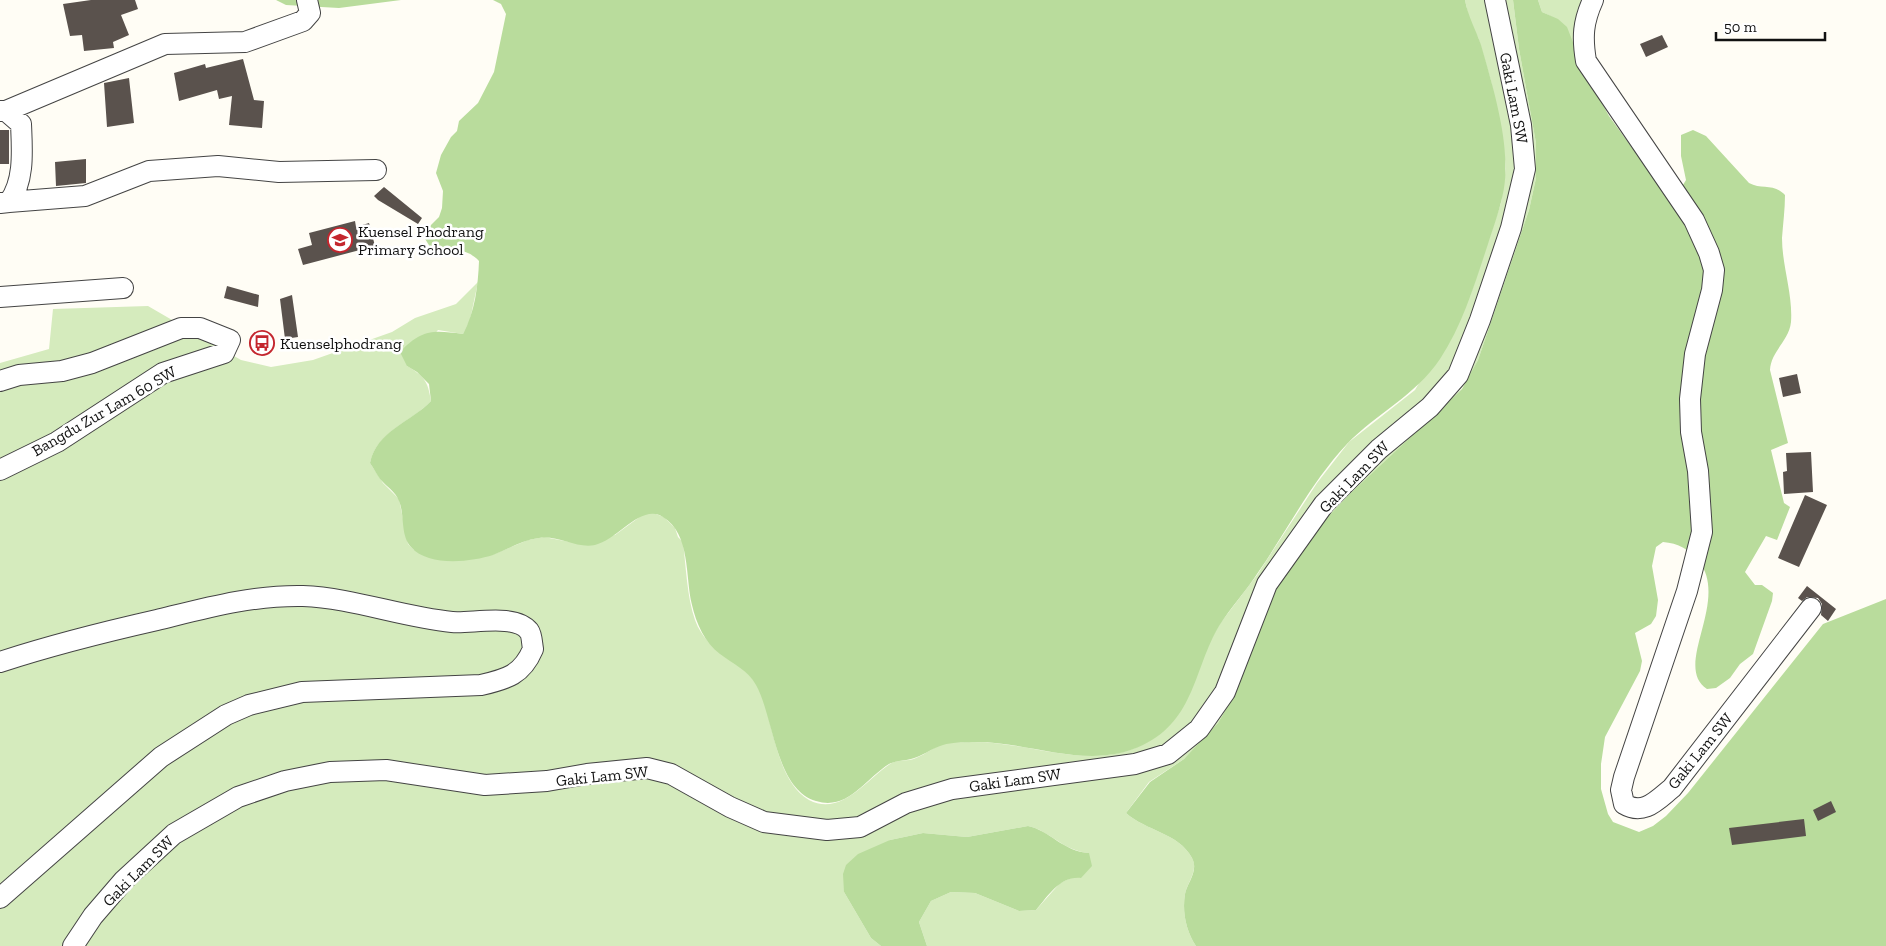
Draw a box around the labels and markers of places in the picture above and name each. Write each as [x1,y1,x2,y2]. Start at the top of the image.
place label: Kuensel Phodrang Primary School [358,222,484,259]
school or university icon: Kuensel Phodrang Primary School [327,227,353,253]
bus stop icon: Kuenselphodrang [249,330,275,356]
place label: Kuenselphodrang [280,334,402,353]

